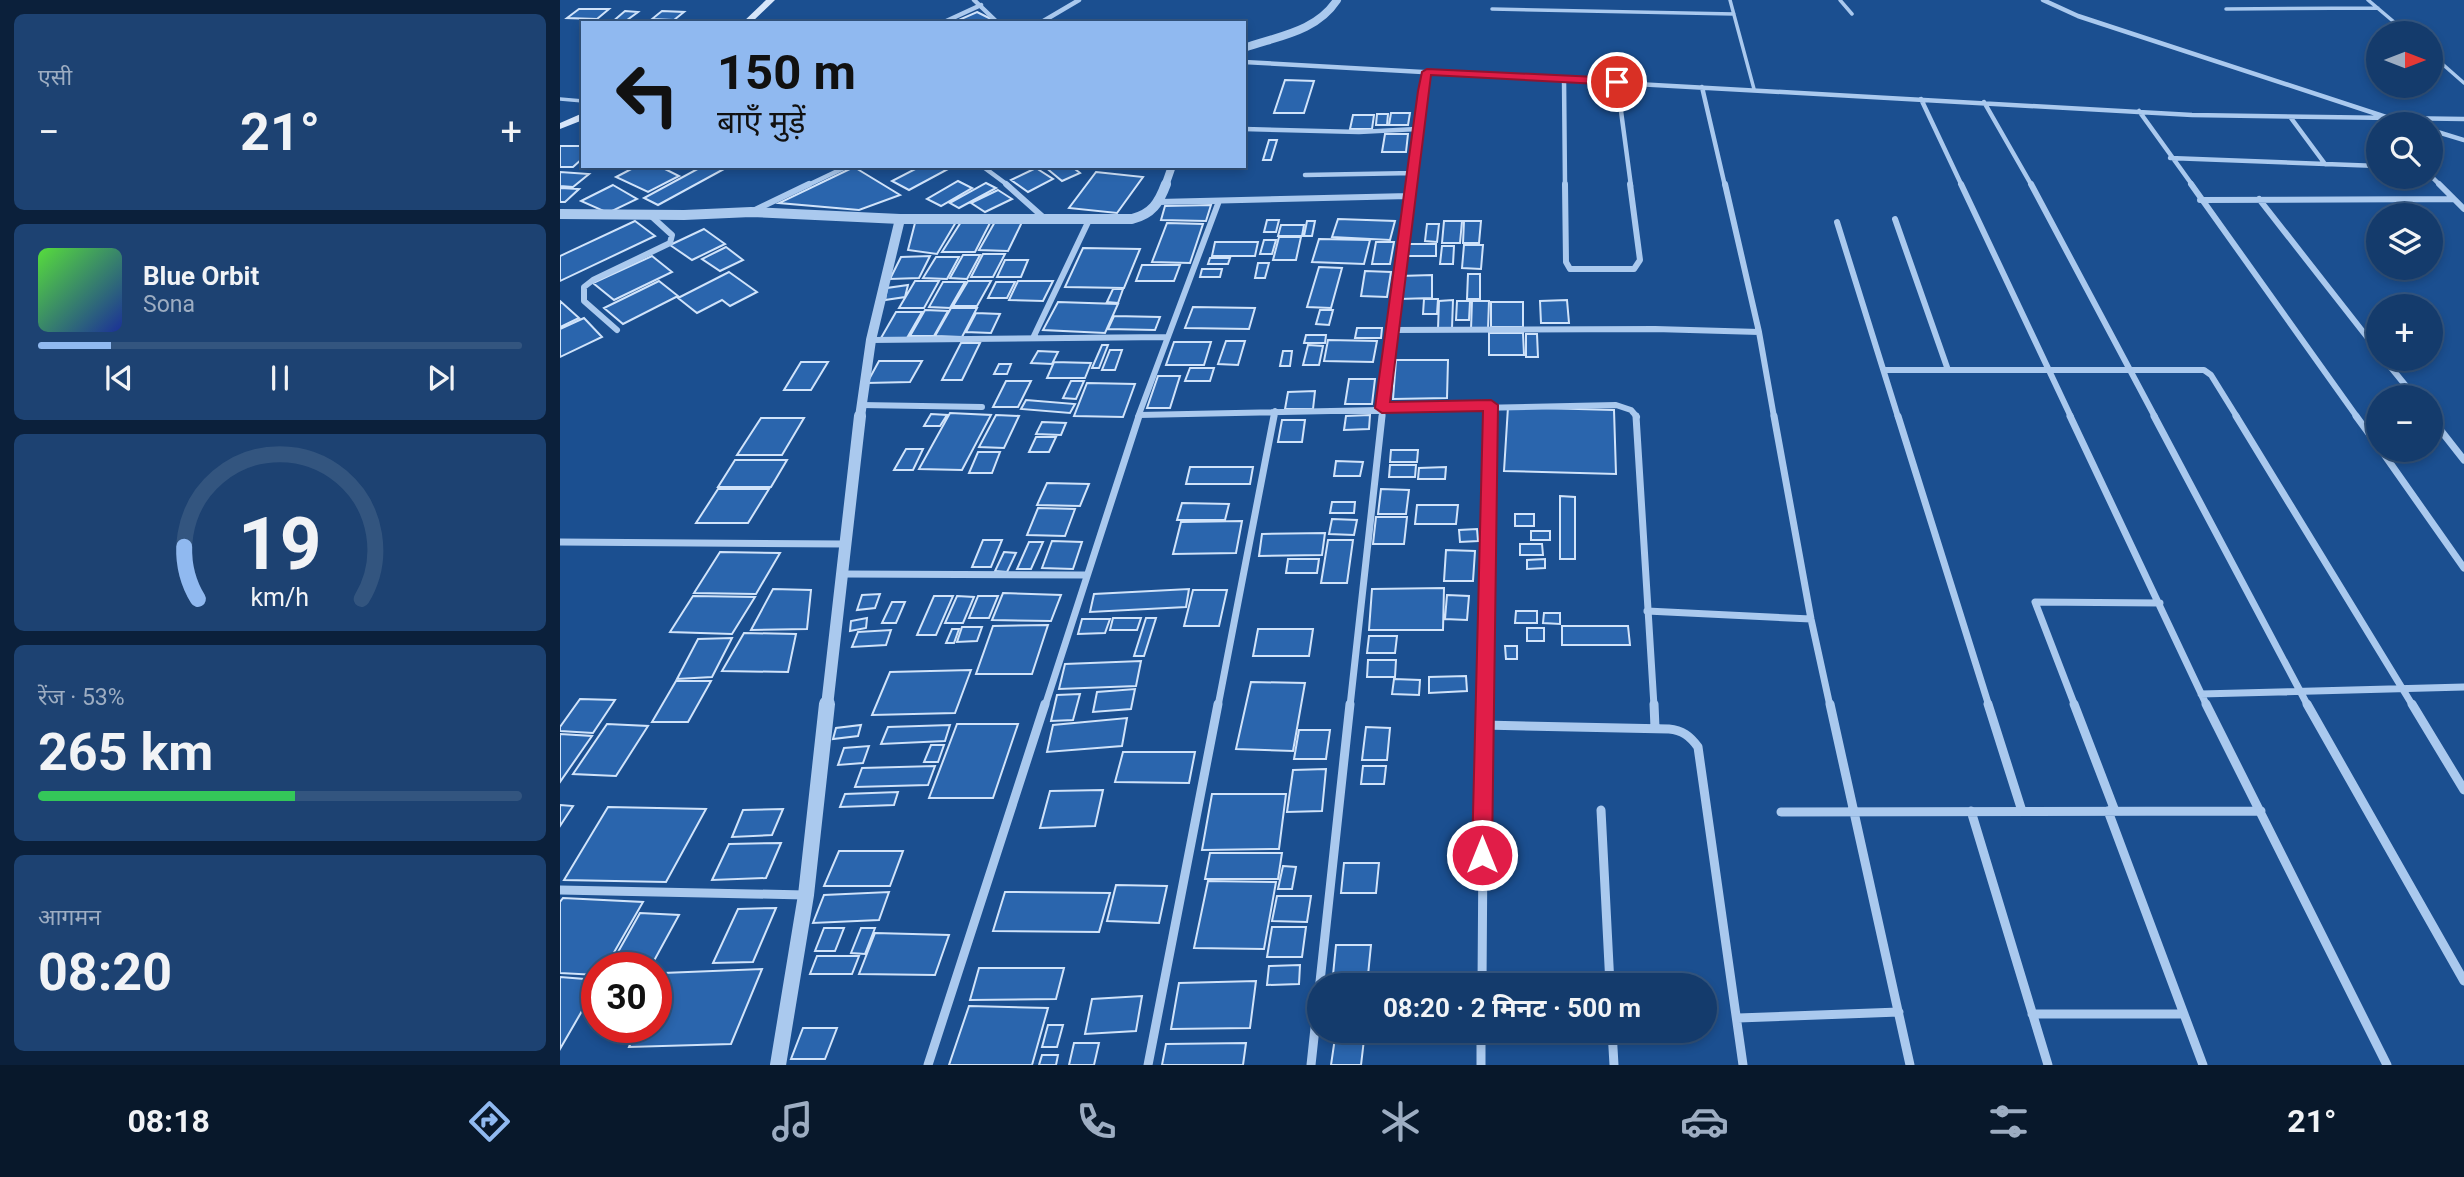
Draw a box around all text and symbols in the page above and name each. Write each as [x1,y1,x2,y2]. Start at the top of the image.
north arrow [2366,21,2443,98]
map controls [2366,21,2443,462]
text: 150 m [717,44,856,101]
icon: left [602,49,693,140]
pin [1587,52,1647,112]
icon: arrive [1598,63,1636,101]
text: एसी [38,64,72,91]
text: 21° [240,102,320,163]
text: बाएँ मुड़ें [717,103,805,141]
text: − [38,110,60,154]
text: + [500,110,522,154]
button: search [2366,112,2443,189]
button: layers [2366,203,2443,280]
text: Blue Orbit [143,261,259,291]
text: Sona [143,291,195,318]
button: + [2366,294,2443,371]
icon: previous [100,359,138,397]
icon: pause [261,359,299,397]
icon: next [422,359,460,397]
button: − [2366,385,2443,462]
text: 19 [238,501,322,587]
text: km/h [251,582,309,611]
text: रेंज · 53% [38,684,125,711]
text: 265 km [38,722,213,783]
position arrow [1445,818,1519,892]
text: आगमन [38,904,101,931]
text: 08:20 [38,942,172,1003]
speed limit sign: 30 [581,952,672,1043]
text: 08:20 · 2 मिनट · 500 m [1383,993,1641,1023]
icon: directions [465,1097,514,1146]
icon: music [768,1097,817,1146]
icon: phone [1072,1097,1121,1146]
icon: climate [1376,1097,1425,1146]
icon: car [1680,1097,1729,1146]
icon: filters [1984,1097,2033,1146]
text: 08:18 [127,1102,210,1140]
text: 21° [2287,1102,2337,1140]

